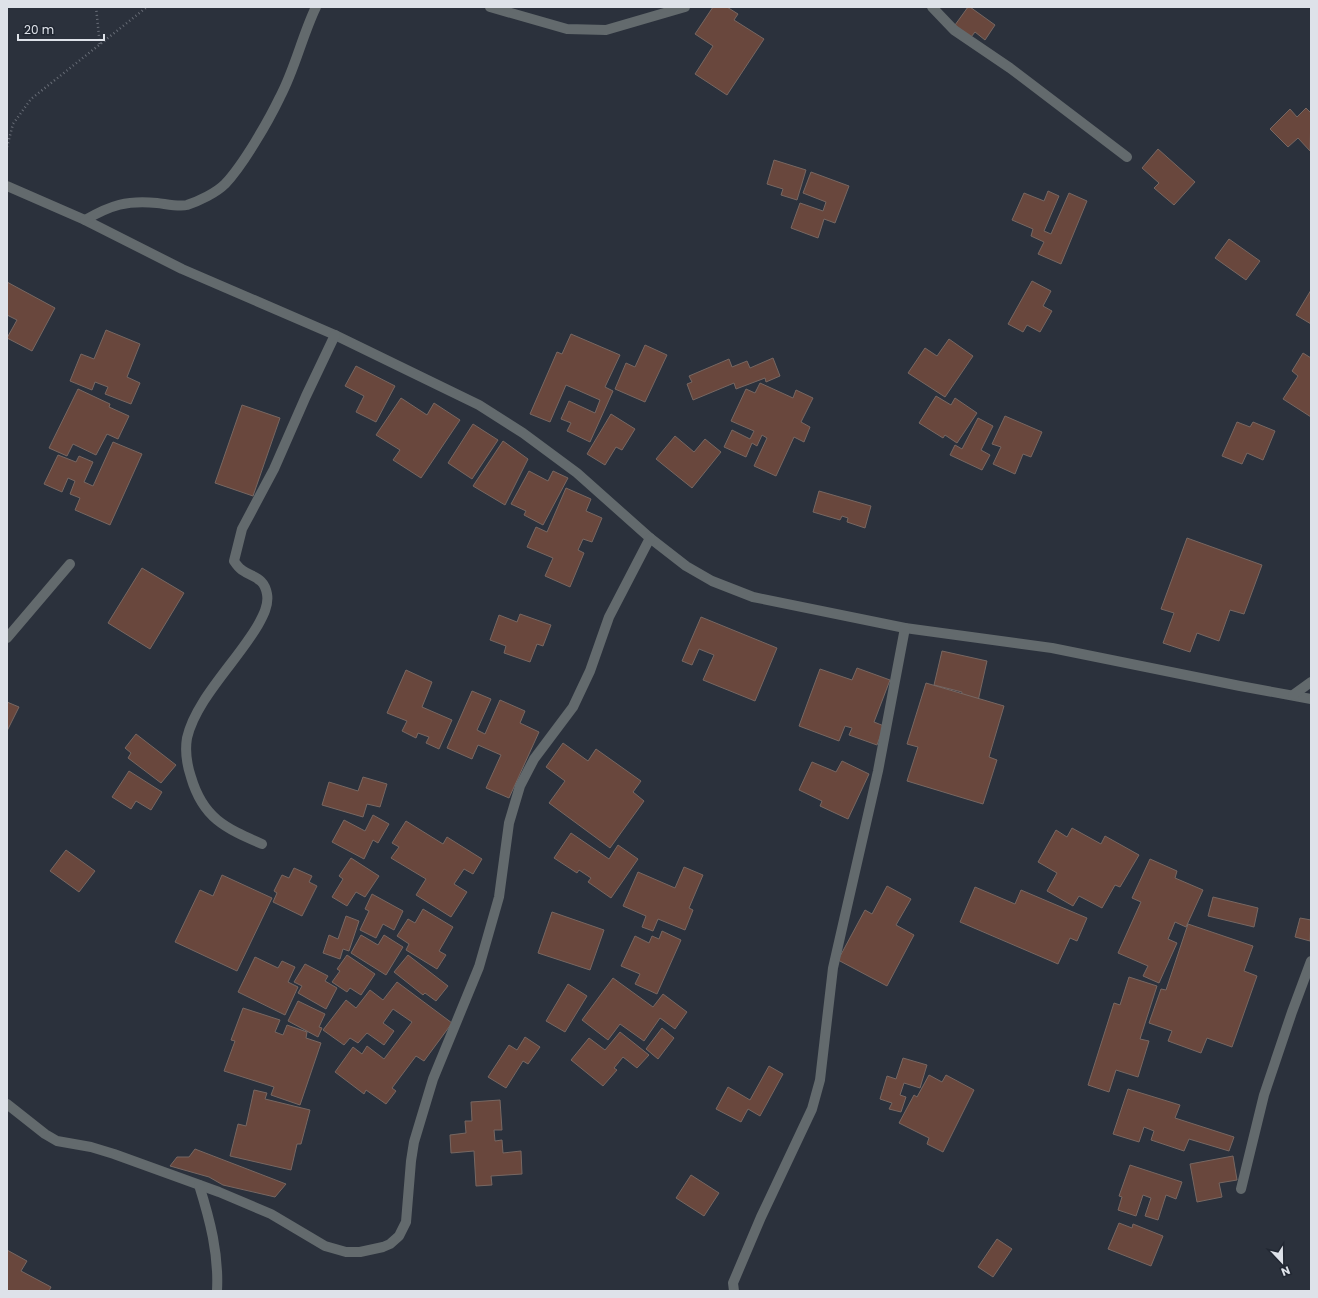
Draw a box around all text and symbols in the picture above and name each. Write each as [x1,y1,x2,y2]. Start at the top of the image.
scale bar [18,16,104,42]
text: 20 m [24,21,54,38]
north arrow [1262,1242,1302,1282]
text: N [1279,1262,1293,1280]

